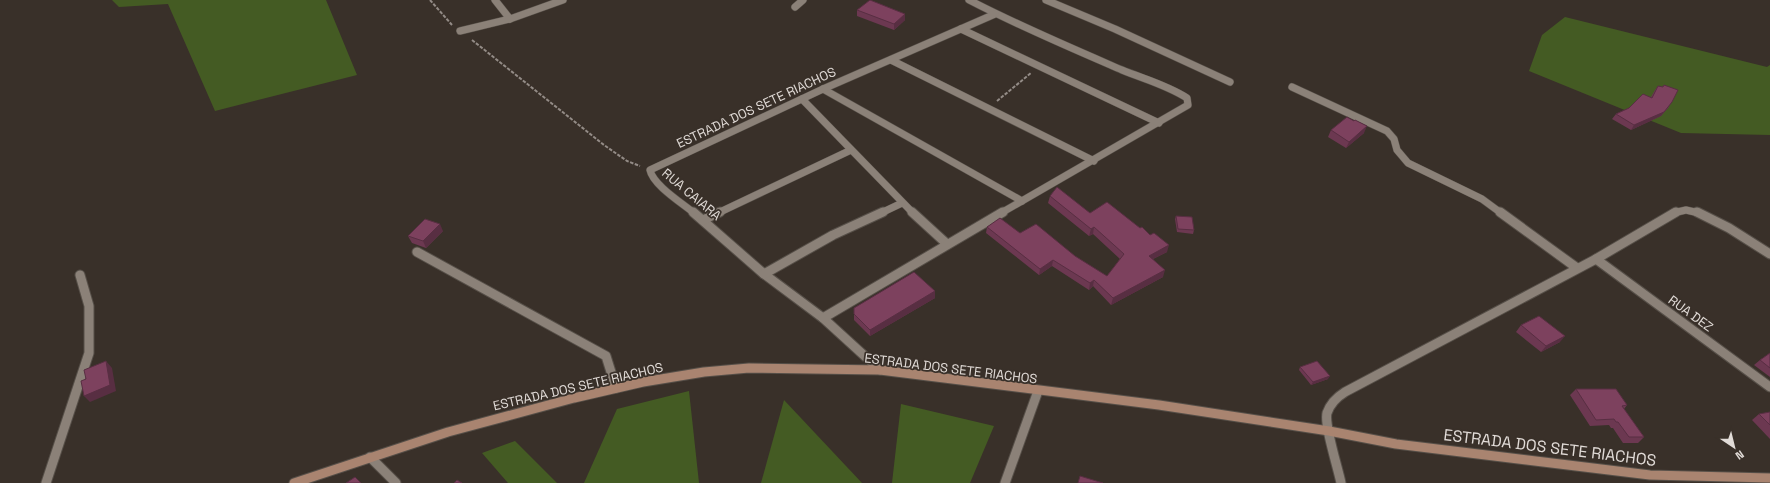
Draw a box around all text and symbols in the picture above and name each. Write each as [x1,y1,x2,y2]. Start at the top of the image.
street label: ESTRADA DOS SETE RIACHOS [674,63,839,152]
street label: RUA CAIARA [659,165,725,224]
street label: RUA DEZ [1665,291,1717,335]
street label: ESTRADA DOS SETE RIACHOS [864,349,1038,388]
street label: ESTRADA DOS SETE RIACHOS [491,359,665,414]
street label: ESTRADA DOS SETE RIACHOS [1442,424,1658,471]
north arrow [1714,427,1754,467]
text: N [1733,447,1747,463]

